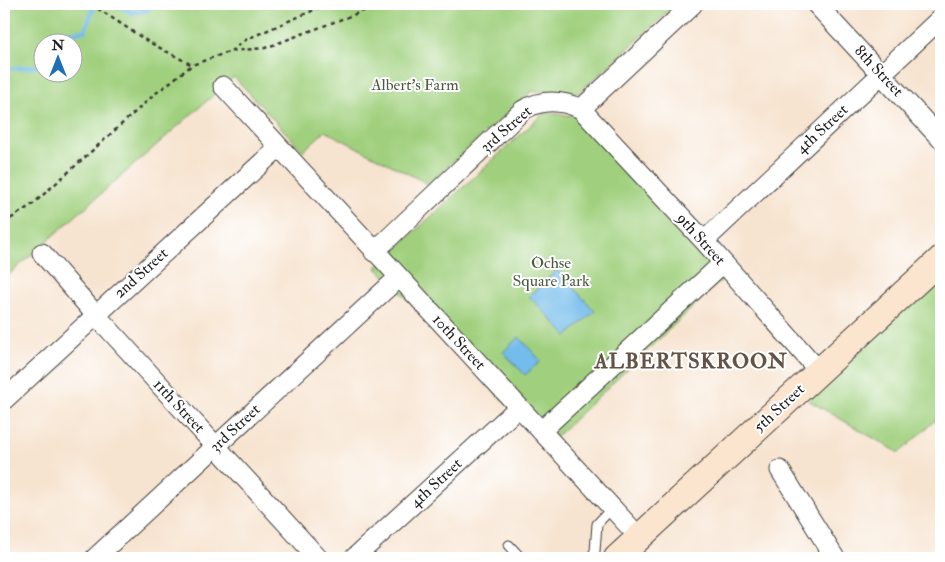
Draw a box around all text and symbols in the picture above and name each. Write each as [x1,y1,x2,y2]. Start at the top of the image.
north arrow [32,32,82,82]
text: N [51,37,65,54]
street label: 8th Street [850,41,908,101]
park label: Albert's Farm [370,75,459,95]
street label: 4th Street [792,100,852,158]
street label: 3rd Street [476,101,536,157]
street label: 9th Street [672,208,730,269]
street label: 2nd Street [110,243,172,303]
park label: Ochse Square Park [512,253,590,291]
street label: 10th Street [428,310,490,374]
district label: ALBERTSKROON [593,348,788,375]
street label: 11th Street [149,375,209,437]
street label: 5th Street [749,379,809,437]
street label: 3rd Street [206,400,264,456]
street label: 4th Street [406,454,466,512]

